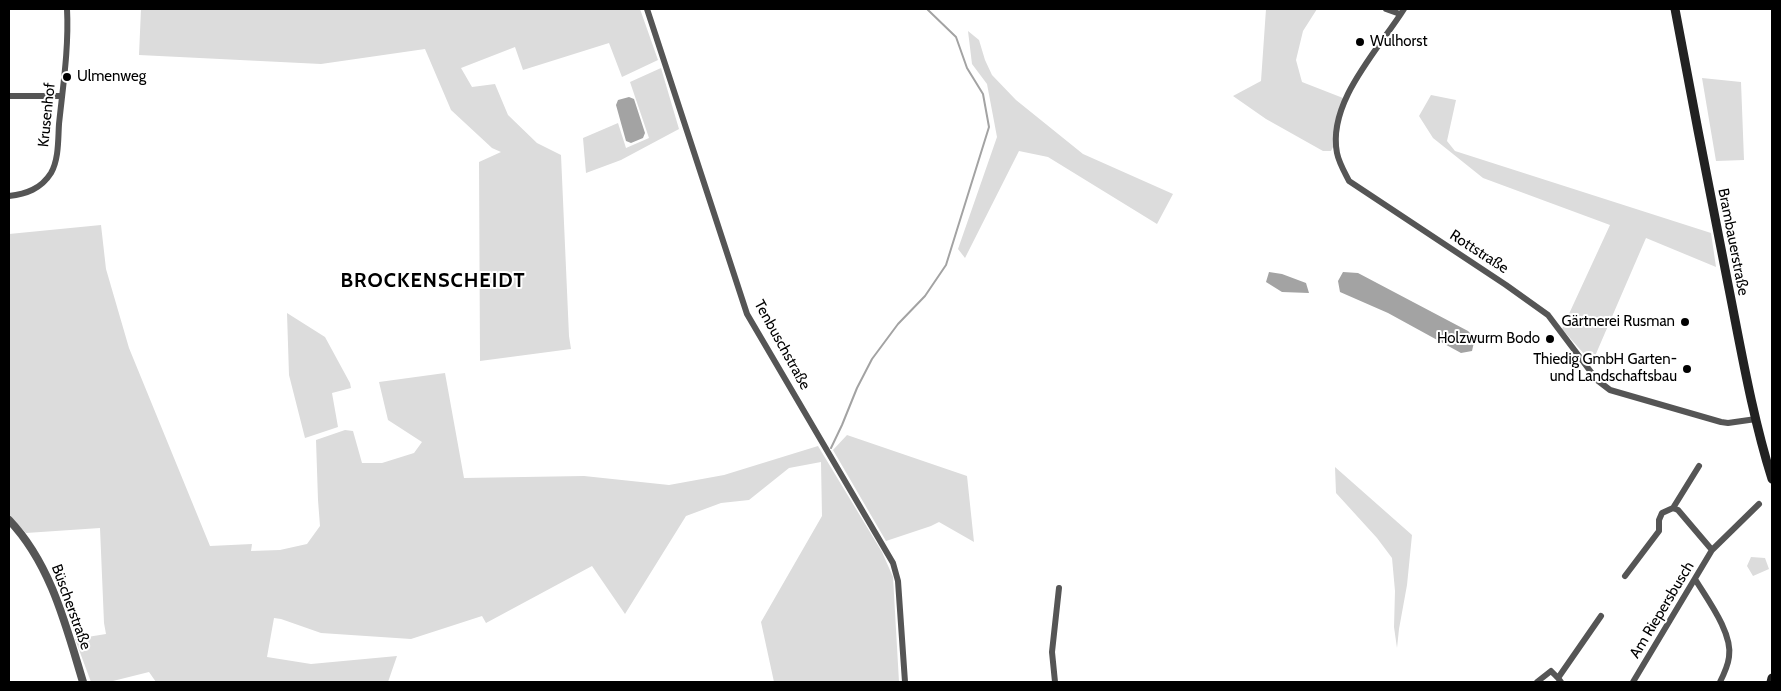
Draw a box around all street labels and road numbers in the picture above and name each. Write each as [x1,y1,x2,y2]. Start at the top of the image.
street label: Krusenhof [35,82,59,148]
street label: Brambauerstraße [1714,187,1752,297]
street label: Rottstraße [1446,226,1512,278]
street label: Tenbuschstraße [750,297,814,393]
street label: Am Riepersbusch [1626,558,1698,662]
street label: Büscherstraße [47,562,95,652]

